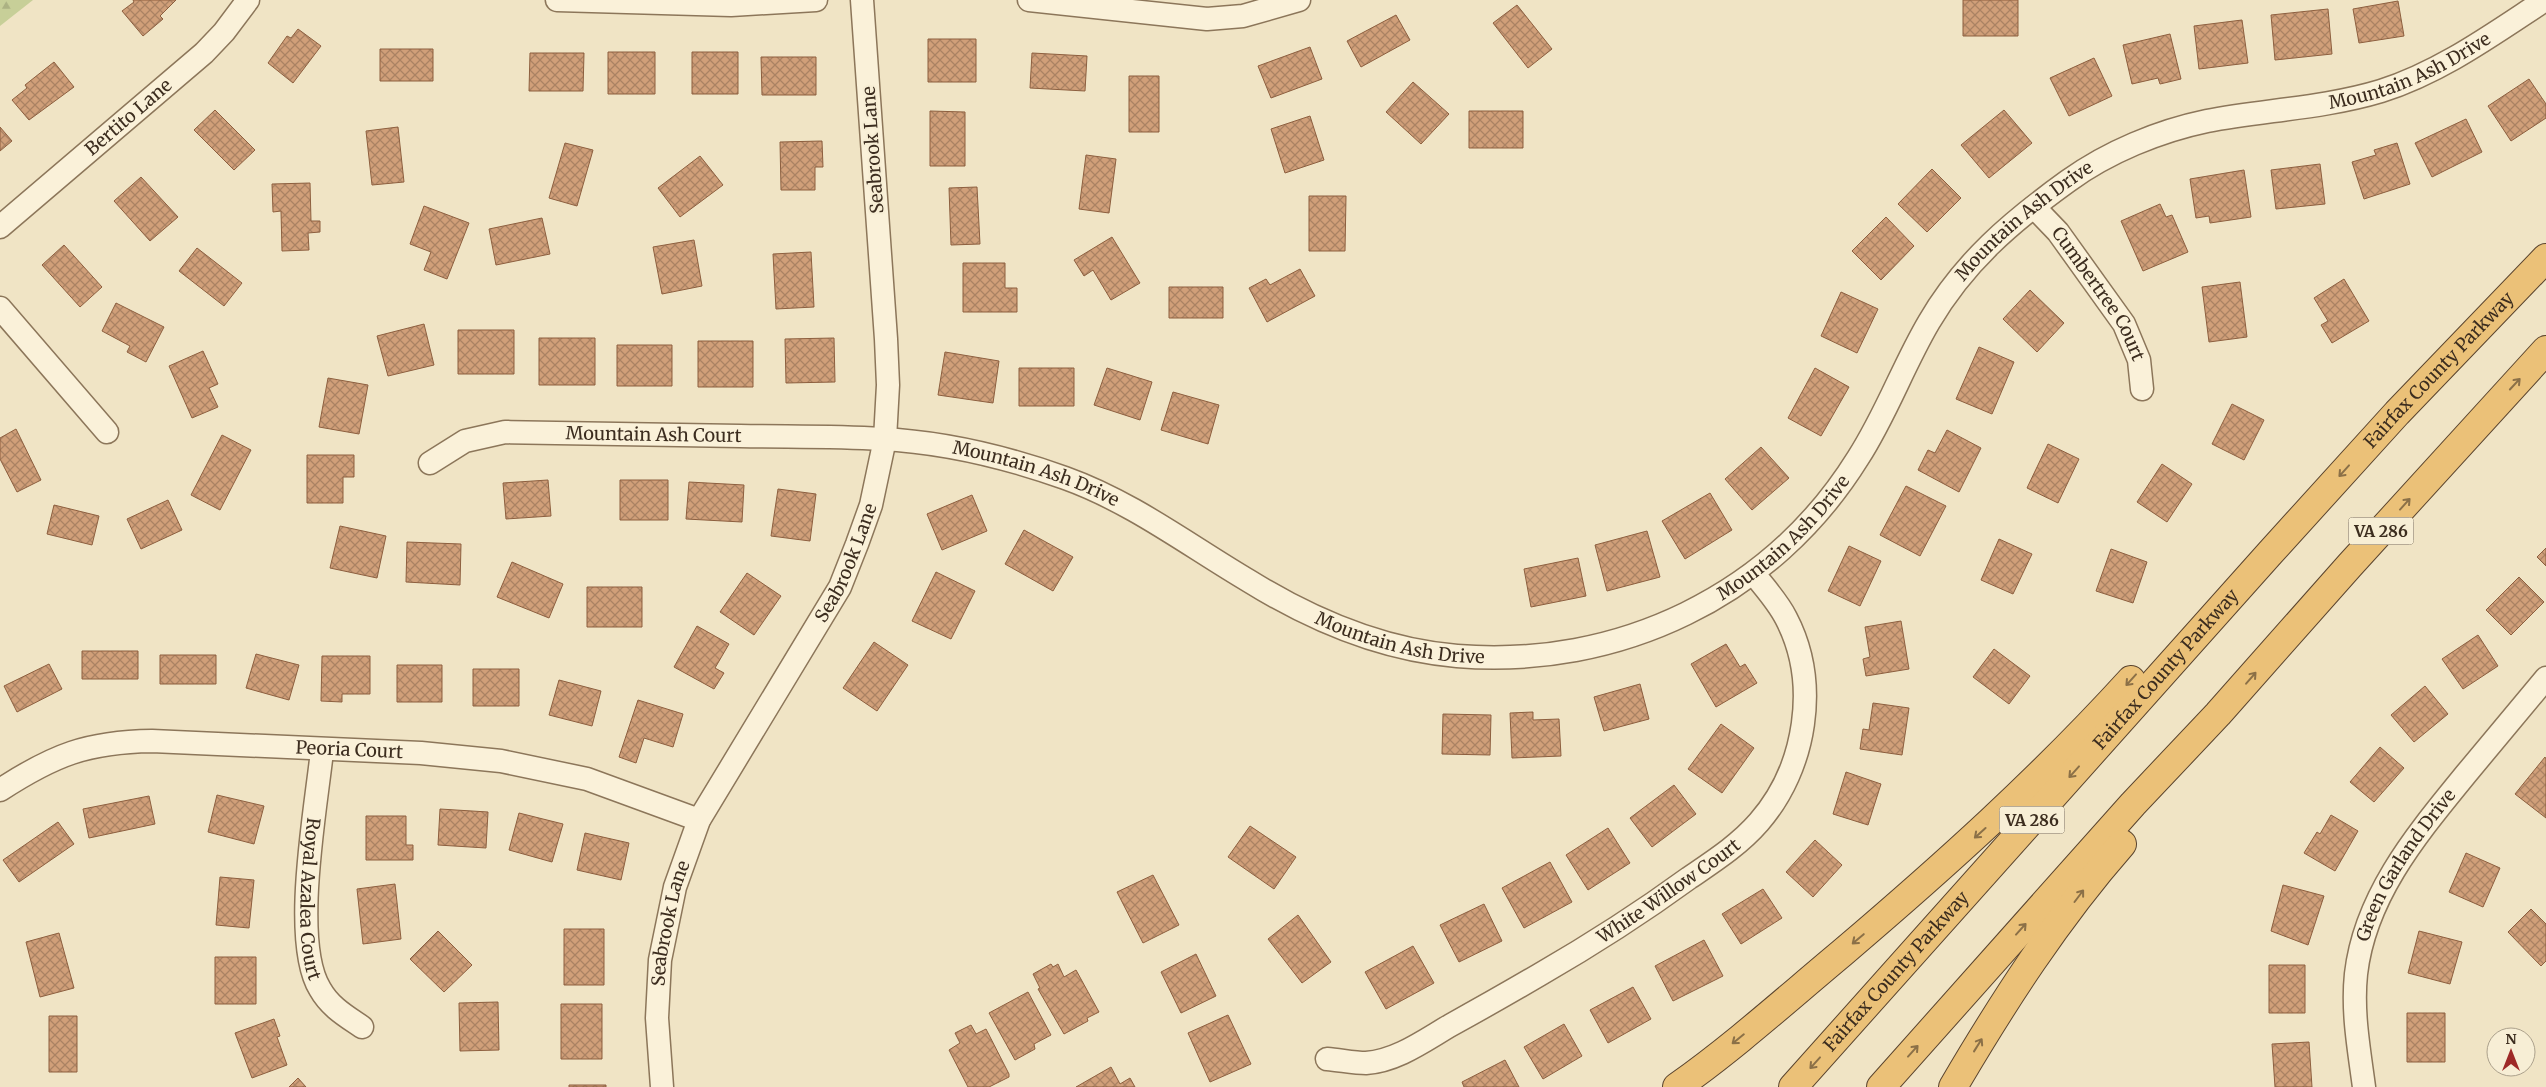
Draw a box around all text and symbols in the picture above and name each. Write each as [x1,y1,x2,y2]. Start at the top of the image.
street label: Mountain Ash Drive [2327,27,2494,114]
street label: Bertito Lane [80,73,176,160]
street label: Seabrook Lane [857,85,888,215]
street label: Mountain Ash Drive [1950,155,2097,285]
street label: Cumbertree Court [2047,222,2150,364]
street label: Fairfax County Parkway [2359,286,2519,453]
one-way arrow [2509,378,2521,390]
street label: Mountain Ash Court [565,421,742,447]
street label: Mountain Ash Drive [951,436,1123,511]
one-way arrow [2338,465,2350,478]
street label: Mountain Ash Drive [1713,470,1854,605]
one-way arrow [2399,498,2411,511]
street label: Seabrook Lane [809,500,882,626]
road number: VA 286 [2348,518,2414,544]
street label: Fairfax County Parkway [2088,584,2244,754]
street label: Mountain Ash Drive [1312,606,1485,668]
one-way arrow [2245,671,2256,684]
one-way arrow [2125,673,2137,686]
street label: Peoria Court [295,735,404,763]
one-way arrow [2068,766,2080,779]
street label: Green Garland Drive [2351,784,2460,944]
road number: VA 286 [2000,806,2064,834]
street label: Royal Azalea Court [295,816,327,983]
one-way arrow [1974,827,1987,838]
street label: White Willow Court [1592,833,1745,949]
street label: Seabrook Lane [647,857,695,987]
street label: Fairfax County Parkway [1818,886,1974,1056]
one-way arrow [2074,889,2084,903]
one-way arrow [2016,923,2027,936]
one-way arrow [1851,934,1864,945]
north arrow [2486,1027,2536,1077]
text: N [2505,1030,2517,1048]
one-way arrow [1732,1034,1745,1045]
one-way arrow [1974,1039,1984,1053]
one-way arrow [1908,1044,1919,1057]
one-way arrow [1809,1057,1821,1070]

